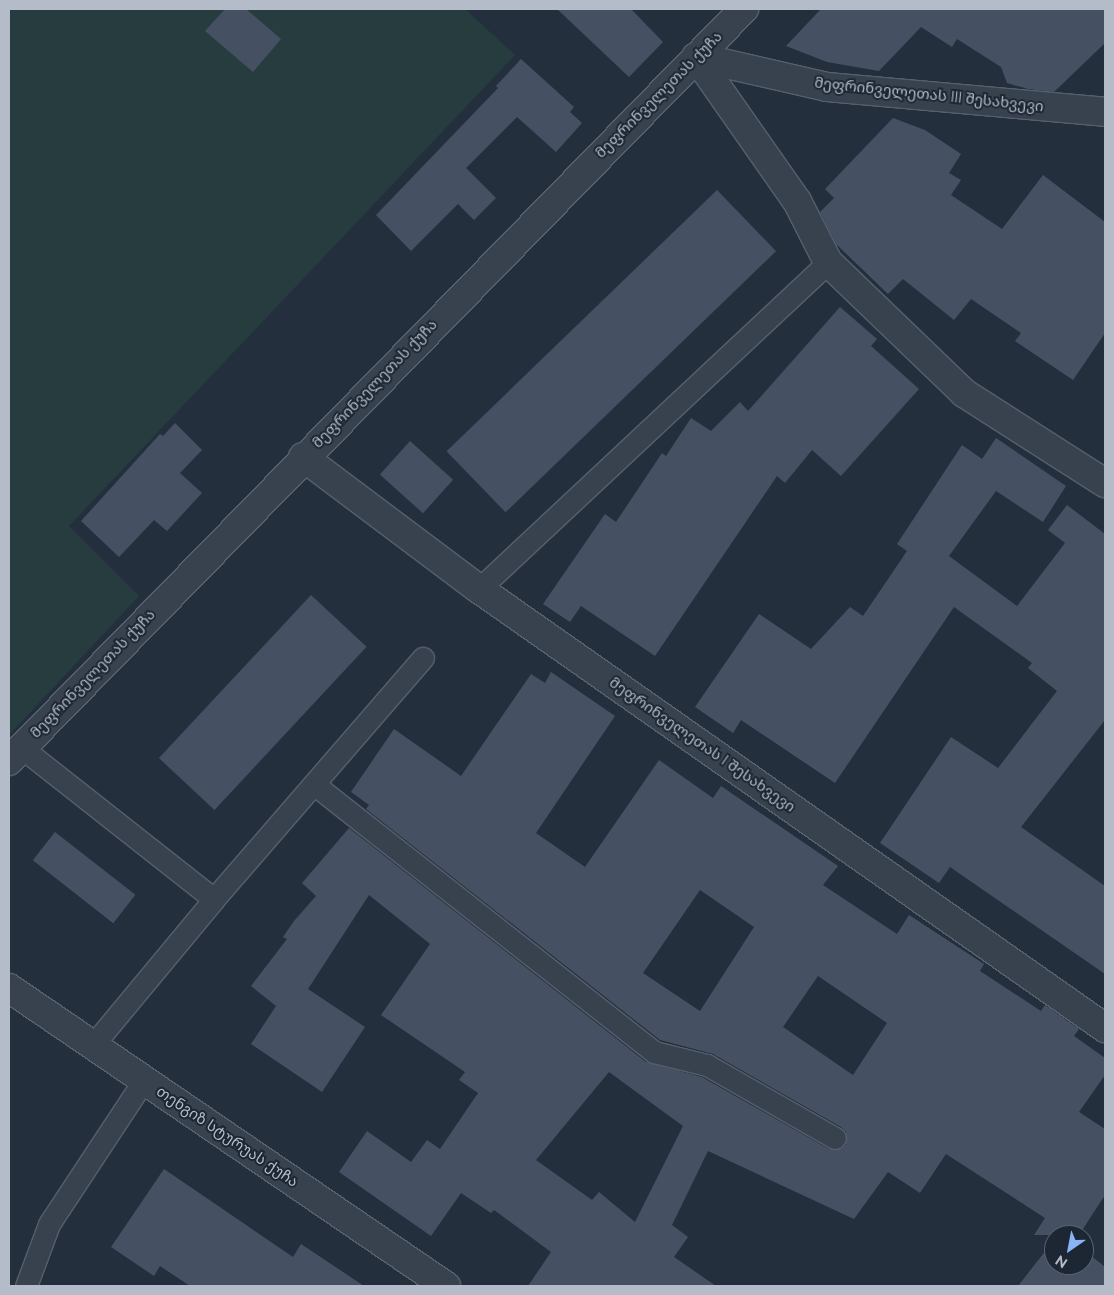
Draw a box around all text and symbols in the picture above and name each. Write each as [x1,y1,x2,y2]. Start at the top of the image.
street label: მეფრინველეთას ქუჩა [592,28,726,162]
street label: მეფრინველეთას III შესახვევი [814,74,1044,116]
street label: მეფრინველეთას ქუჩა [309,316,441,452]
street label: მეფრინველეთას ქუჩა [27,606,159,742]
street label: მეფრინველეთას I შესახვევი [606,674,798,816]
street label: თენგიზ სტურუას ქუჩა [153,1083,301,1191]
north arrow [1044,1225,1094,1275]
text: N [1053,1252,1070,1271]

